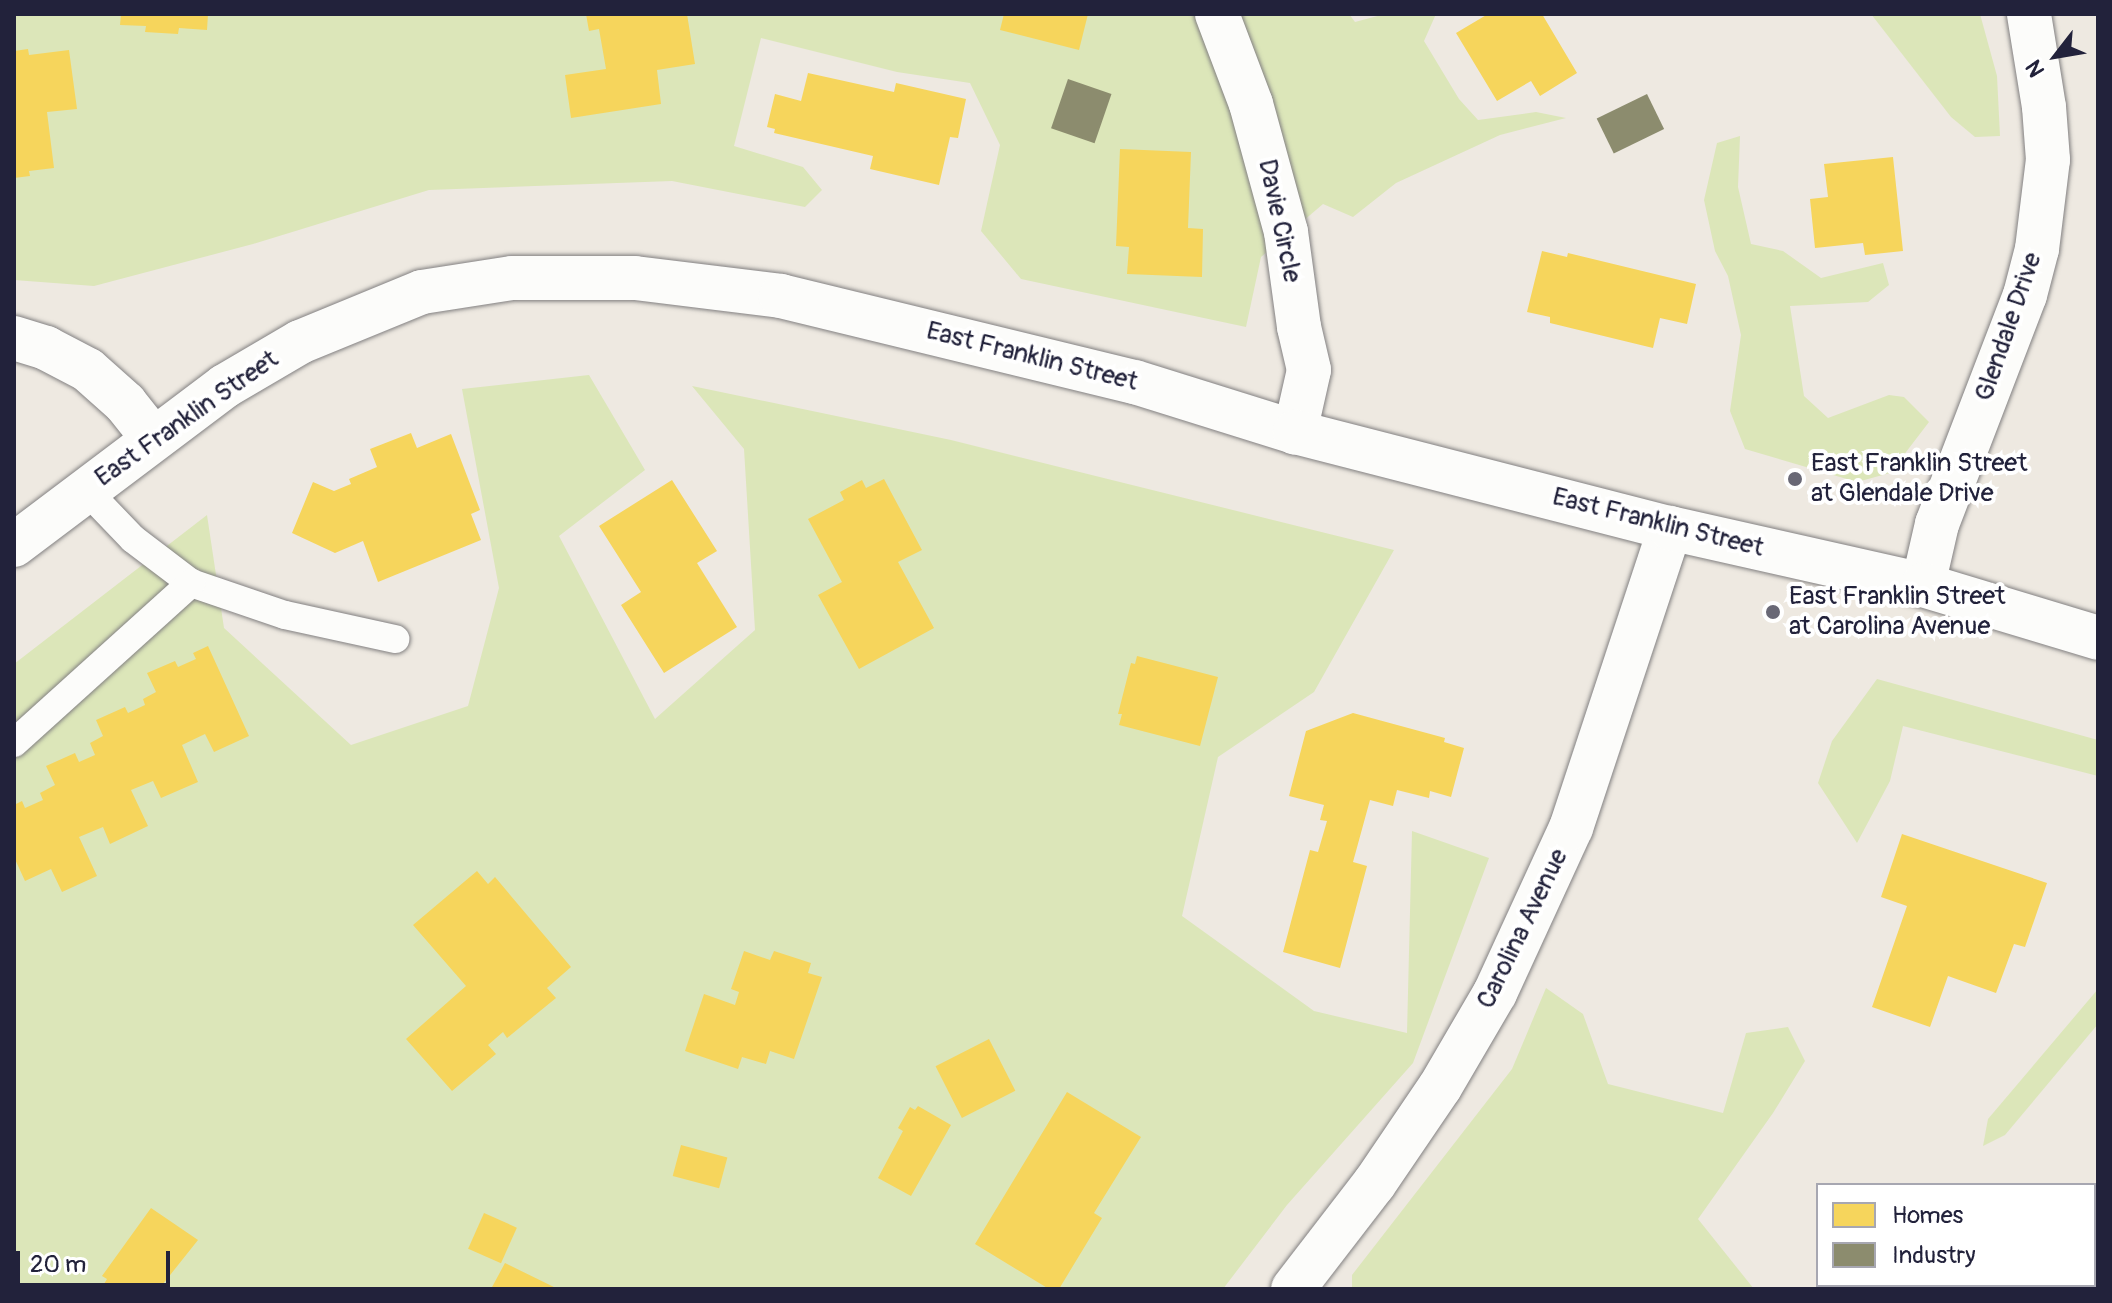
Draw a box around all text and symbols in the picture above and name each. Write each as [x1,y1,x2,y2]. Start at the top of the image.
north arrow [2016,16,2096,96]
text: N [2020,55,2051,82]
street label: Davie Circle [1251,156,1307,286]
street label: Glendale Drive [1969,249,2049,405]
street label: East Franklin Street [923,316,1141,398]
street label: East Franklin Street [89,344,285,494]
place label: East Franklin Street at Glendale Drive [1811,448,2028,510]
marker: East Franklin Street at Glendale Drive [1786,470,1804,488]
street label: East Franklin Street [1549,482,1767,564]
place label: East Franklin Street at Carolina Avenue [1789,581,2006,642]
marker: East Franklin Street at Carolina Avenue [1764,603,1782,621]
street label: Carolina Avenue [1471,844,1575,1014]
legend [1816,1183,2096,1287]
text: Homes [1892,1201,1963,1230]
scale bar [20,1235,174,1285]
text: Industry [1892,1241,1975,1270]
text: 20 m [30,1250,86,1279]

